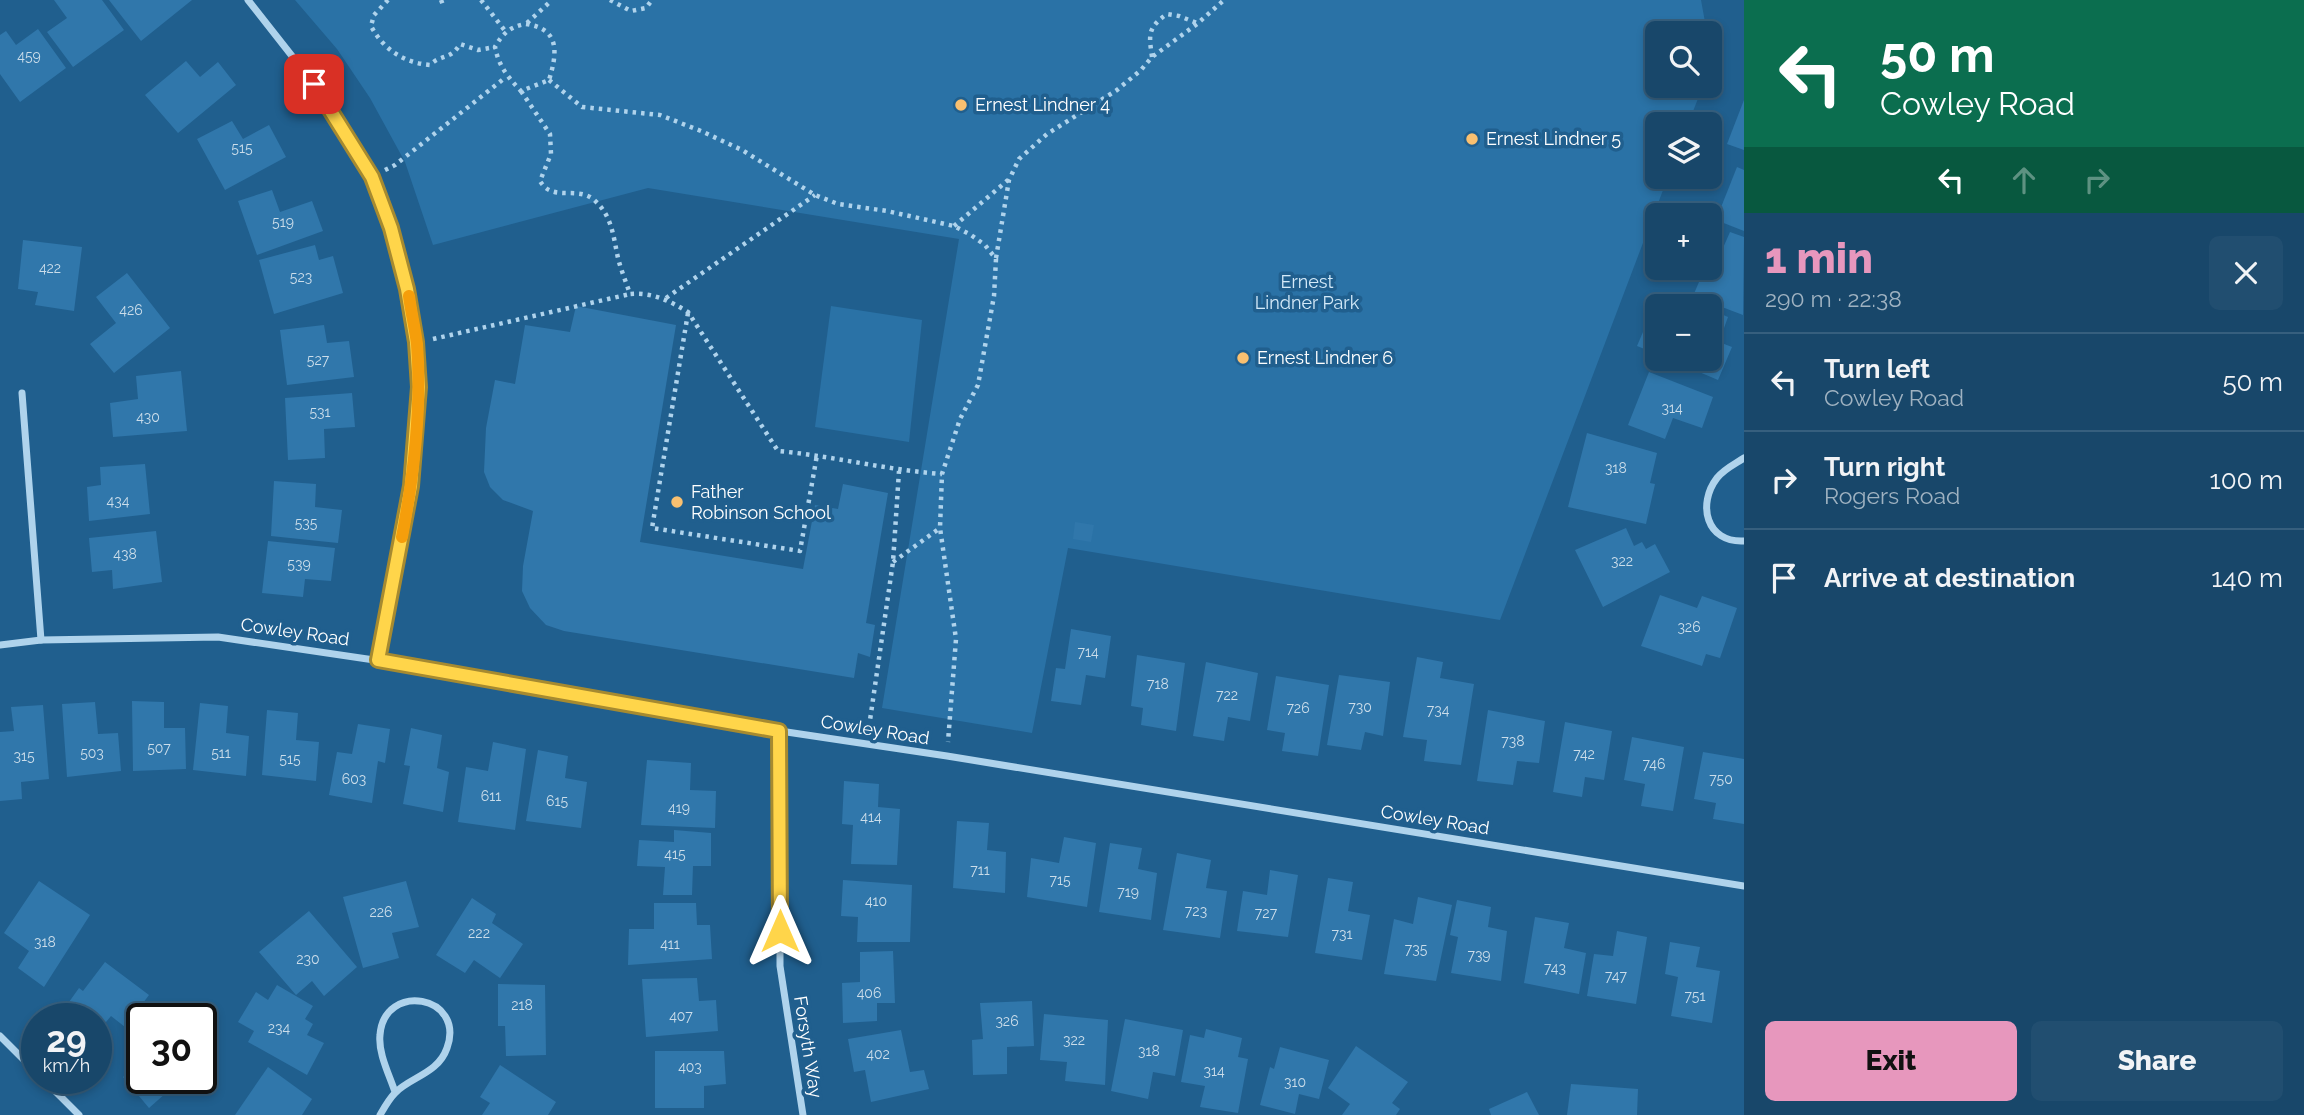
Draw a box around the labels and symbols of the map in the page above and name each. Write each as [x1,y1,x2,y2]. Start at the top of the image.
house number: 459 [17,48,41,64]
pin [284,54,344,114]
place label: Ernest Lindner 4 [975,94,1110,115]
marker: Ernest Lindner 4 [953,97,969,113]
place label: Ernest Lindner 5 [1486,128,1621,149]
marker: Ernest Lindner 5 [1464,131,1480,147]
house number: 515 [231,140,253,156]
house number: 519 [272,214,294,230]
house number: 422 [39,260,61,276]
house number: 523 [290,269,312,285]
park label: Ernest Lindner Park [1255,271,1360,313]
house number: 426 [119,302,143,318]
place label: Ernest Lindner 6 [1257,347,1393,368]
marker: Ernest Lindner 6 [1235,350,1251,366]
house number: 527 [307,352,330,368]
house number: 314 [1661,400,1683,416]
house number: 531 [309,404,331,420]
house number: 430 [136,409,160,425]
house number: 318 [1605,460,1627,476]
place label: Father Robinson School [691,481,831,523]
house number: 434 [107,493,130,509]
marker: Father Robinson School [669,494,685,510]
house number: 535 [295,515,318,531]
house number: 438 [113,546,137,562]
house number: 322 [1611,553,1633,569]
house number: 539 [287,556,311,572]
street label: Cowley Road [239,613,351,650]
house number: 326 [1677,619,1701,635]
house number: 714 [1077,644,1099,660]
house number: 718 [1147,676,1169,692]
house number: 722 [1216,687,1238,703]
house number: 730 [1348,699,1372,715]
house number: 726 [1286,700,1310,716]
house number: 734 [1427,702,1450,718]
street label: Cowley Road [819,711,931,748]
house number: 738 [1501,733,1525,749]
house number: 507 [147,740,171,756]
house number: 503 [80,745,104,761]
house number: 511 [211,745,231,761]
house number: 742 [1573,746,1595,762]
house number: 315 [13,748,35,764]
house number: 515 [279,751,301,767]
house number: 746 [1643,756,1665,772]
house number: 603 [342,771,366,787]
house number: 750 [1709,771,1733,787]
house number: 611 [481,788,501,804]
house number: 615 [546,793,568,809]
house number: 419 [668,800,690,816]
street label: Cowley Road [1379,801,1491,838]
house number: 414 [860,809,882,825]
house number: 415 [664,846,686,862]
house number: 711 [970,862,990,878]
house number: 715 [1049,872,1071,888]
house number: 719 [1117,884,1139,900]
house number: 410 [865,893,887,909]
position arrow [743,894,817,968]
house number: 723 [1185,903,1207,919]
house number: 226 [369,904,393,920]
house number: 727 [1255,905,1278,921]
house number: 222 [468,925,490,941]
house number: 731 [1332,926,1352,942]
house number: 318 [34,934,56,950]
house number: 411 [660,936,680,952]
house number: 735 [1405,941,1428,957]
house number: 739 [1467,947,1491,963]
house number: 230 [296,951,320,967]
house number: 743 [1544,960,1566,976]
house number: 747 [1605,968,1627,984]
house number: 406 [857,985,881,1001]
house number: 751 [1685,988,1705,1004]
street label: Forsyth Way [790,994,827,1100]
house number: 218 [511,997,533,1013]
speed limit sign: 30 [126,1003,217,1094]
house number: 407 [669,1008,693,1024]
house number: 326 [995,1013,1019,1029]
house number: 234 [268,1020,291,1036]
house number: 322 [1063,1032,1085,1048]
house number: 318 [1138,1043,1160,1059]
house number: 402 [866,1046,890,1062]
house number: 403 [678,1059,702,1075]
house number: 314 [1203,1063,1225,1079]
house number: 310 [1284,1074,1306,1090]

